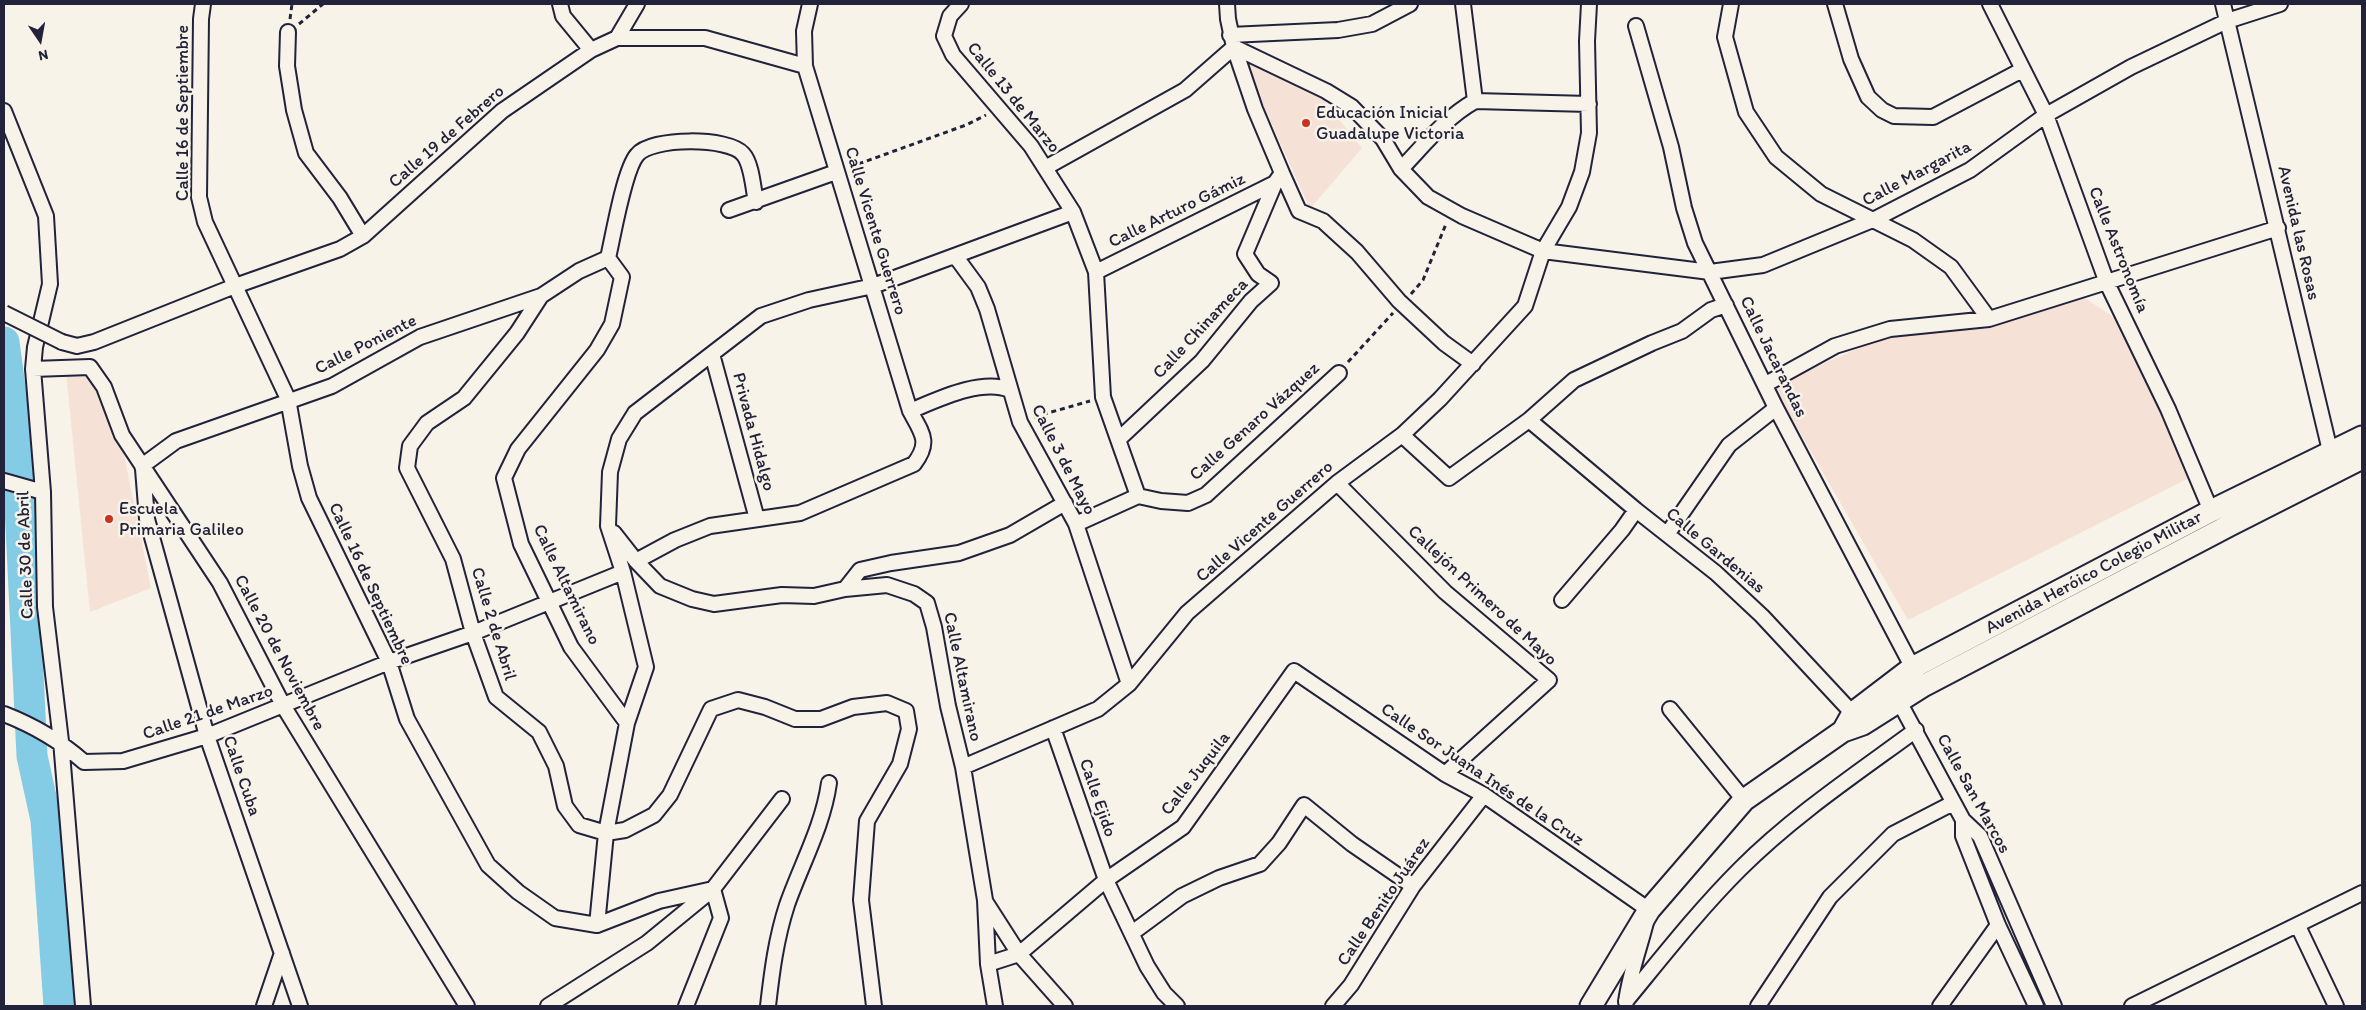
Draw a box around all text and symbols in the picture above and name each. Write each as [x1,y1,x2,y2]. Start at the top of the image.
north arrow [15,15,65,65]
street label: Calle 16 de Septiembre [172,25,194,201]
street label: Calle 13 de Marzo [962,38,1064,158]
text: N [37,46,50,64]
street label: Calle 19 de Febrero [385,81,509,193]
place label: Educación Inicial Guadalupe Victoria [1316,102,1464,144]
marker: Educación Inicial Guadalupe Victoria [1300,117,1312,129]
street label: Calle Margarita [1859,136,1975,212]
street label: Calle Vicente Guerrero [839,144,911,318]
street label: Avenida las Rosas [2272,164,2324,302]
street label: Calle Arturo Gámiz [1105,169,1249,253]
street label: Calle Astronomía [2083,184,2153,316]
street label: Calle Chinameca [1149,274,1253,384]
street label: Calle Jacarandas [1734,293,1812,421]
street label: Calle Poniente [312,310,420,380]
street label: Calle Genaro Vázquez [1186,358,1324,486]
street label: Privada Hidalgo [727,370,779,494]
street label: Calle 3 de Mayo [1026,401,1100,519]
street label: Calle Vicente Guerrero [1192,456,1338,588]
street label: Calle 30 de Abril [13,490,39,620]
place label: Escuela Primaria Galileo [119,498,244,540]
street label: Calle 16 de Septiembre [323,500,417,668]
street label: Calle Gardenias [1661,503,1769,599]
street label: Avenida Heróico Colegio Militar [1982,507,2206,639]
marker: Escuela Primaria Galileo [103,513,115,525]
street label: Calle Altamirano [527,521,605,649]
street label: Callejón Primero de Mayo [1403,521,1561,671]
street label: Calle 2 de Abril [466,565,520,683]
street label: Calle 20 de Noviembre [229,571,329,735]
street label: Calle Altamirano [938,610,986,744]
street label: Calle 21 de Marzo [140,681,276,745]
street label: Calle Sor Juana Inés de la Cruz [1376,699,1588,851]
street label: Calle Juquila [1157,728,1235,820]
street label: Calle San Marcos [1931,730,2015,858]
street label: Calle Cuba [217,733,265,819]
street label: Calle Ejido [1074,756,1120,840]
street label: Calle Benito Juárez [1333,834,1435,970]

